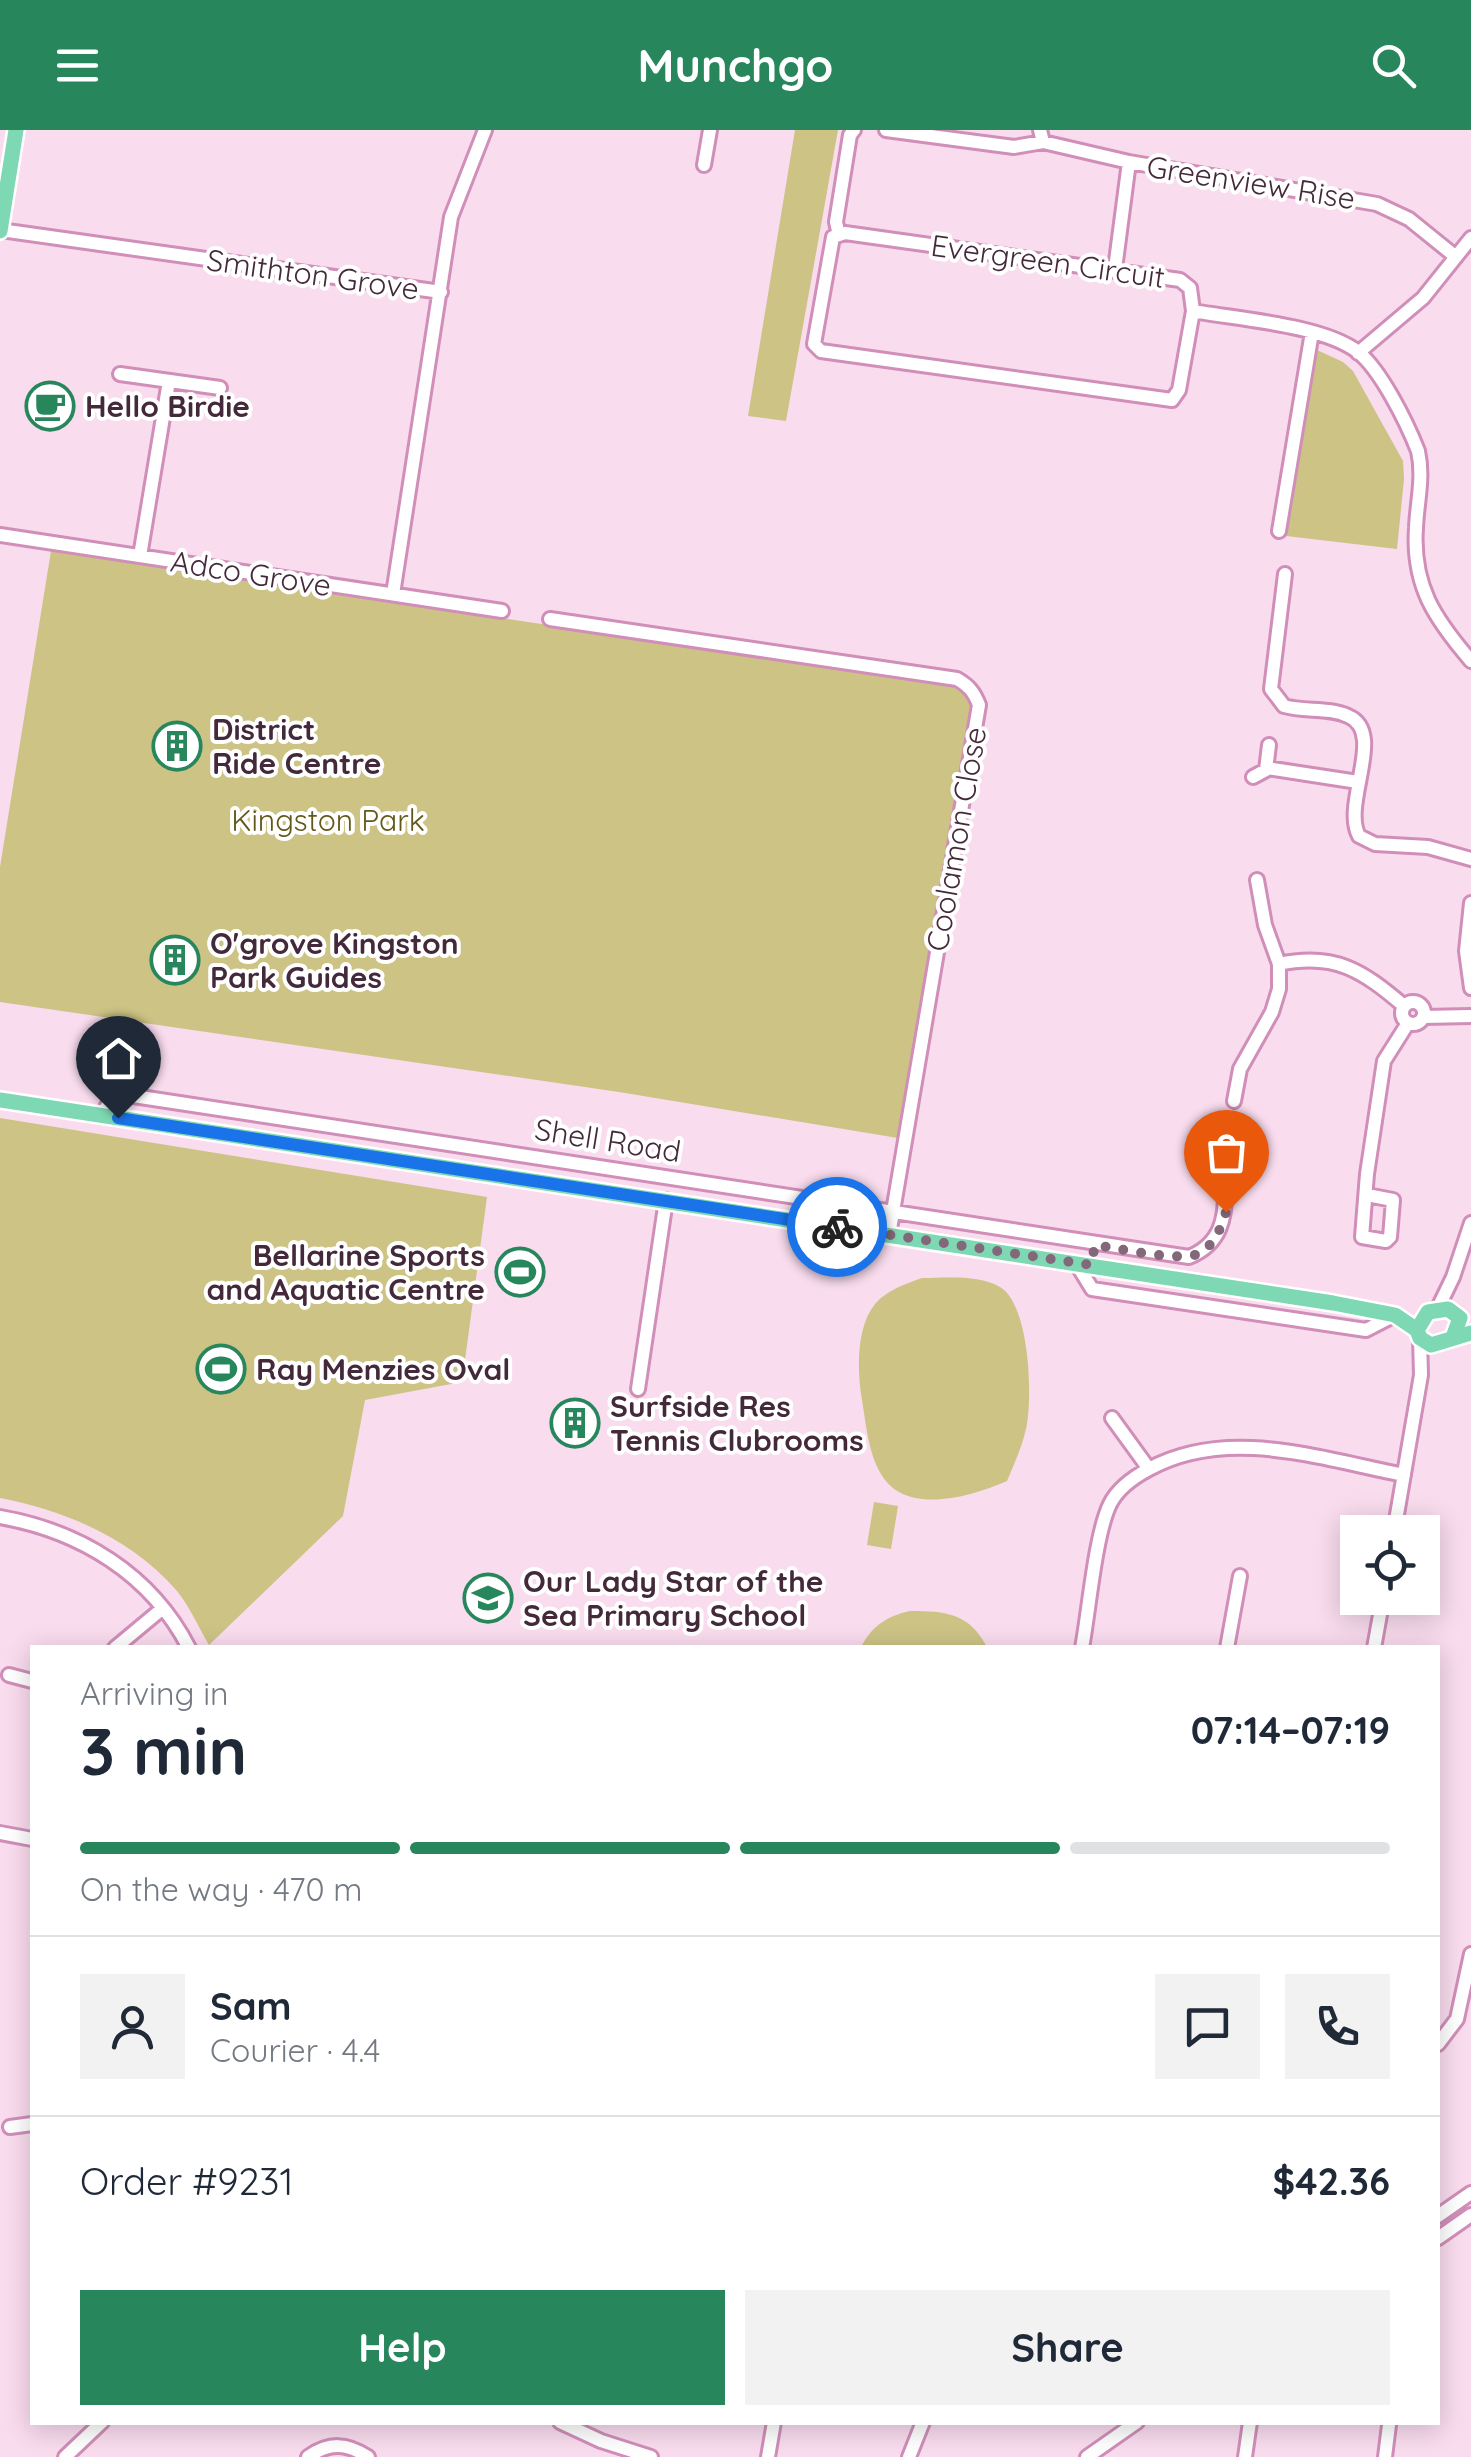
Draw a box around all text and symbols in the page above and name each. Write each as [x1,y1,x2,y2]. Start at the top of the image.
text: Munchgo [638,37,833,93]
icon: menu [50,38,105,93]
icon: search [1366,38,1421,93]
street label: Greenview Rise [1144,147,1358,217]
street label: Evergreen Circuit [929,226,1167,296]
street label: Smithton Grove [204,240,422,308]
cafe icon: Hello Birdie [24,380,76,432]
place label: Hello Birdie [85,387,250,425]
street label: Adco Grove [168,542,334,604]
place label: District Ride Centre [212,710,381,782]
building icon: District Ride Centre [151,720,203,772]
street label: Coolamon Close [918,724,994,954]
park label: Kingston Park [231,801,425,839]
place label: O'grove Kingston Park Guides [210,924,459,996]
building icon: O'grove Kingston Park Guides [149,934,201,986]
pin [76,1016,161,1119]
icon: home [91,1031,146,1086]
street label: Shell Road [532,1110,684,1170]
pin [1184,1110,1269,1213]
icon: bag [1199,1125,1254,1180]
courier [787,1177,887,1277]
icon: bike [810,1200,865,1255]
place label: Bellarine Sports and Aquatic Centre [207,1236,485,1308]
sports icon: Bellarine Sports and Aquatic Centre [494,1246,546,1298]
sports icon: Ray Menzies Oval [195,1343,247,1395]
place label: Ray Menzies Oval [256,1350,510,1388]
place label: Surfside Res Tennis Clubrooms [610,1387,864,1459]
building icon: Surfside Res Tennis Clubrooms [549,1397,601,1449]
map controls [1340,1515,1440,1615]
button: locate [1340,1515,1440,1615]
place label: Our Lady Star of the Sea Primary School [523,1562,824,1634]
school or university icon: Our Lady Star of the Sea Primary School [462,1572,514,1624]
text: Arriving in [80,1673,229,1713]
text: 07:14–07:19 [1191,1706,1390,1754]
text: 3 min [80,1710,247,1791]
text: On the way · 470 m [80,1869,362,1909]
button: person [80,1974,185,2079]
button: chat [1155,1974,1260,2079]
button: phone [1285,1974,1390,2079]
text: Sam [210,1982,292,2030]
text: Courier · 4.4 [210,2030,380,2070]
text: Order #9231 [80,2157,294,2205]
text: $42.36 [1272,2157,1390,2205]
button: Help [80,2290,725,2405]
button: Share [745,2290,1390,2405]

